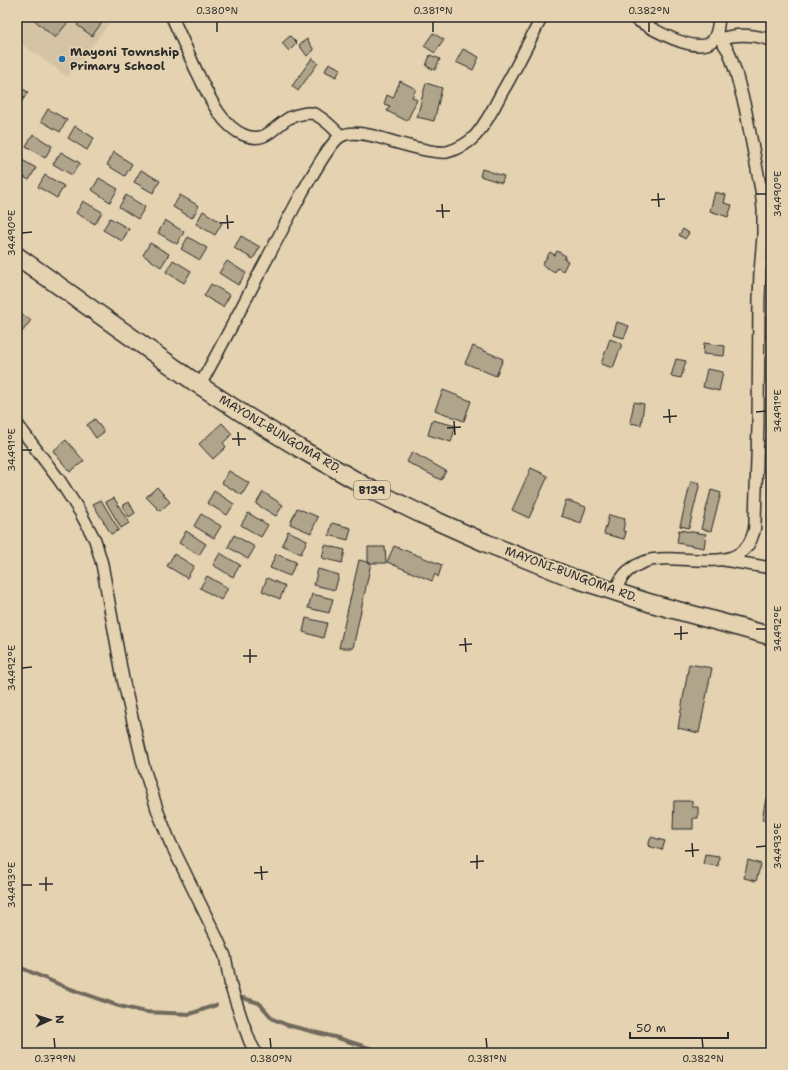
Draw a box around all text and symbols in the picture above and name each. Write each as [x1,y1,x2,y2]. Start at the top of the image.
text: 0.380°N [196,4,238,17]
text: 0.381°N [413,4,453,17]
text: 0.382°N [628,4,670,17]
place label: Mayoni Township Primary School [70,44,179,74]
marker: Mayoni Township Primary School [57,54,67,64]
text: 34.490°E [771,171,784,217]
text: 34.490°E [5,210,18,256]
text: 34.491°E [771,389,784,433]
street label: MAYONI-BUNGOMA RD. [216,391,344,477]
text: 34.491°E [5,428,18,472]
road number: B139 [354,481,390,499]
street label: MAYONI-BUNGOMA RD. [503,543,639,605]
text: 34.492°E [771,606,784,652]
text: 34.492°E [5,645,18,691]
text: 34.493°E [771,823,784,869]
text: 34.493°E [5,862,18,908]
north arrow [30,1000,70,1040]
scale bar [630,1014,728,1040]
text: N [52,1015,67,1025]
text: 50 m [636,1020,666,1036]
text: 0.379°N [34,1052,76,1065]
text: 0.380°N [250,1052,292,1065]
text: 0.381°N [467,1052,507,1065]
text: 0.382°N [682,1052,724,1065]

